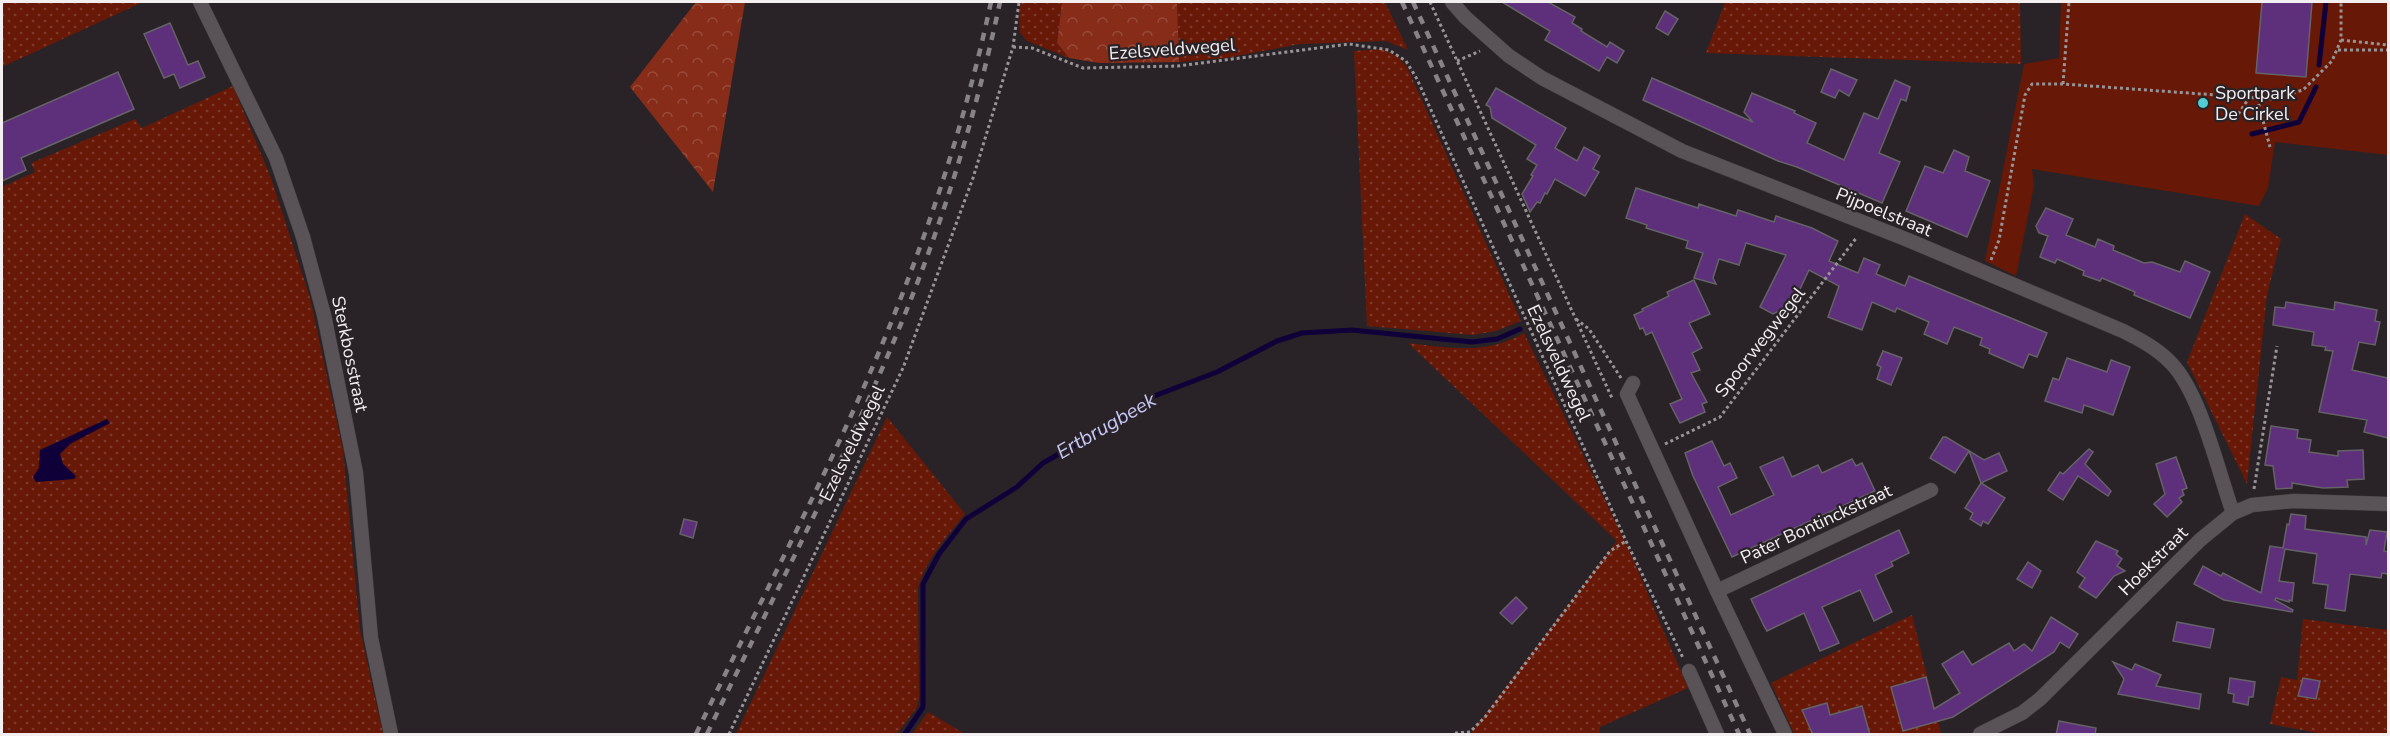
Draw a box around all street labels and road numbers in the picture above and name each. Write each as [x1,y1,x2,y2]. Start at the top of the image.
street label: Ezelsveldwegel [1108,33,1237,65]
street label: Pijpoelstraat [1832,182,1936,242]
street label: Spoorwegwegel [1709,281,1811,402]
street label: Sterkbosstraat [326,294,374,415]
street label: Ezelsveldwegel [1521,301,1597,426]
street label: Ezelsveldwegel [814,380,891,505]
street label: Pater Bontinckstraat [1737,478,1896,570]
street label: Hoekstraat [2113,521,2193,601]

